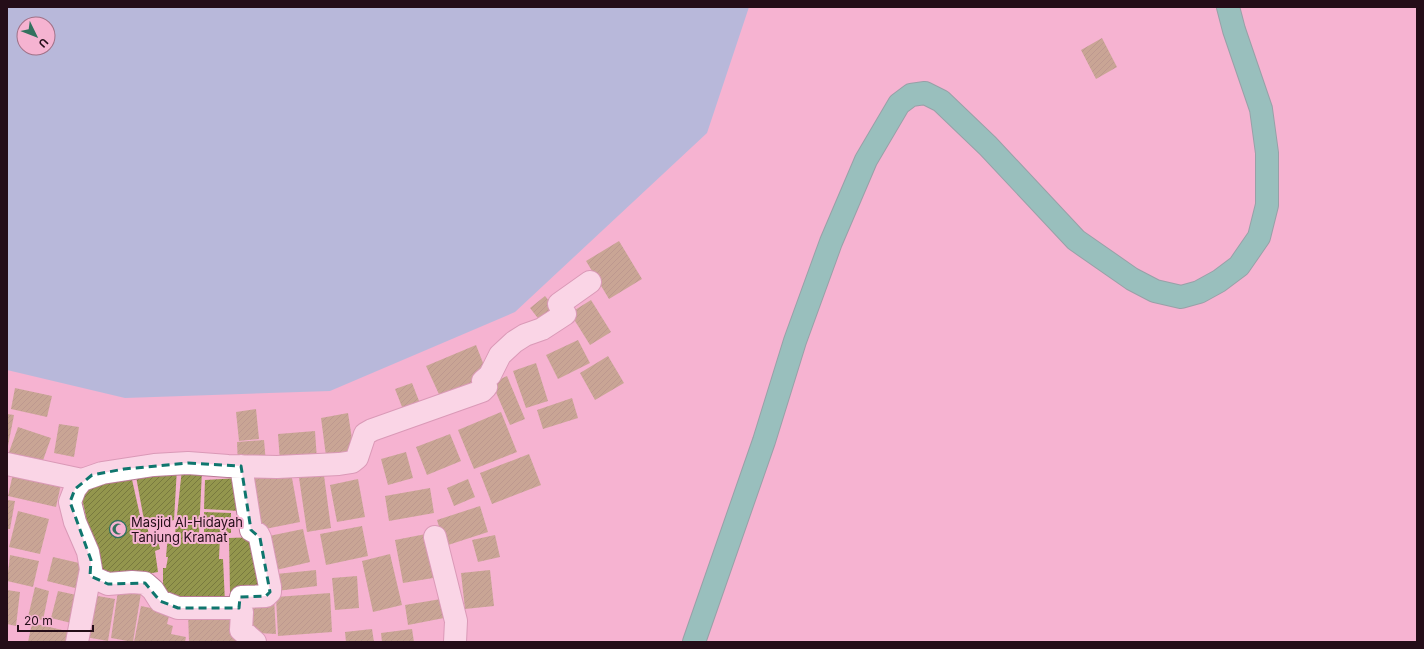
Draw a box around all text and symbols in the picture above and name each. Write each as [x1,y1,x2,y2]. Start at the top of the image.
north arrow [16,16,56,56]
text: U [35,35,51,51]
place label: Masjid Al-Hidayah Tanjung Kramat [131,514,243,545]
mosque icon: Masjid Al-Hidayah Tanjung Kramat [108,519,128,539]
scale bar [18,607,93,633]
text: 20 m [24,613,53,628]

